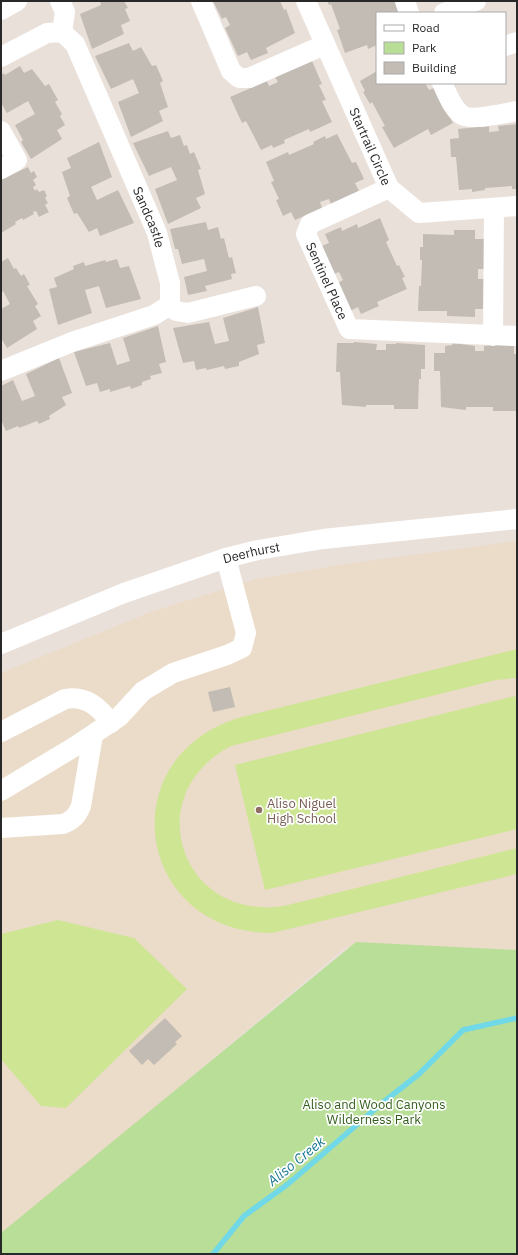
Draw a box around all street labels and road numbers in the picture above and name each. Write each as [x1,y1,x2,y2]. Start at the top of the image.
street label: Startrail Circle [345,105,395,188]
street label: Sandcastle [129,184,168,249]
street label: Sentinel Place [302,240,352,322]
street label: Deerhurst [221,538,281,567]

